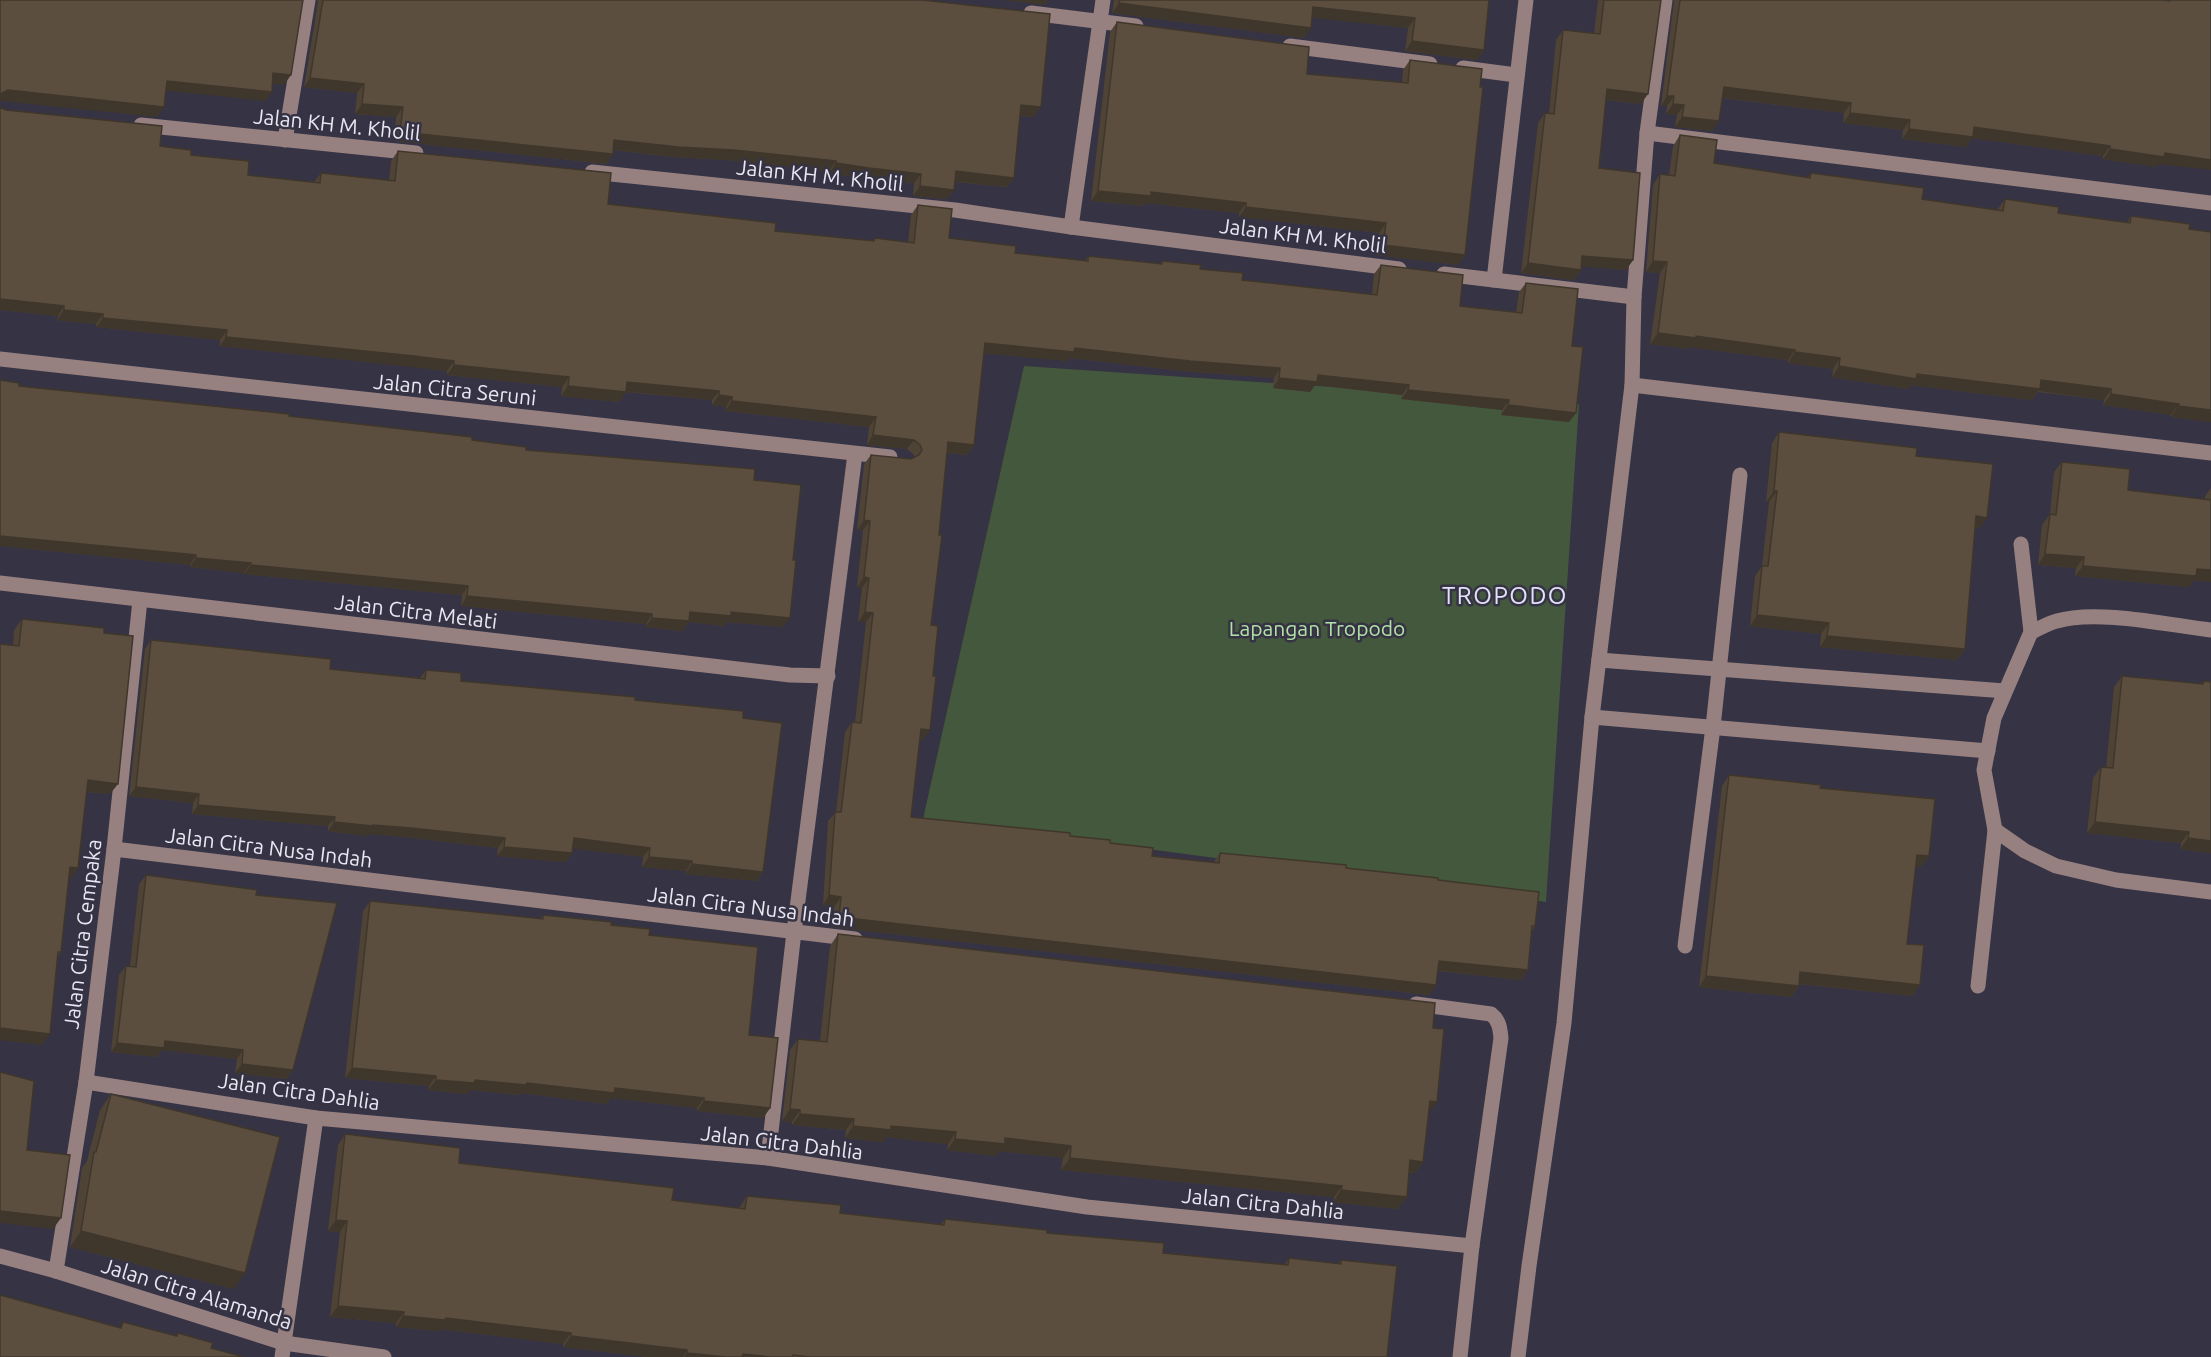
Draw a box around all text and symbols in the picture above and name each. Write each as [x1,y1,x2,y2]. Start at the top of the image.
street label: Jalan KH M. Kholil [252,103,422,145]
street label: Jalan KH M. Kholil [735,154,905,196]
street label: Jalan KH M. Kholil [1218,213,1388,257]
street label: Jalan Citra Seruni [372,369,538,409]
district label: TROPODO [1442,582,1568,609]
street label: Jalan Citra Melati [333,589,499,633]
park label: Lapangan Tropodo [1229,616,1405,640]
street label: Jalan Citra Nusa Indah [164,822,374,872]
street label: Jalan Citra Cempaka [58,838,106,1030]
street label: Jalan Citra Nusa Indah [646,881,856,931]
street label: Jalan Citra Dahlia [217,1068,381,1114]
street label: Jalan Citra Dahlia [700,1120,864,1164]
street label: Jalan Citra Dahlia [1181,1183,1345,1223]
street label: Jalan Citra Alamanda [99,1253,295,1333]

